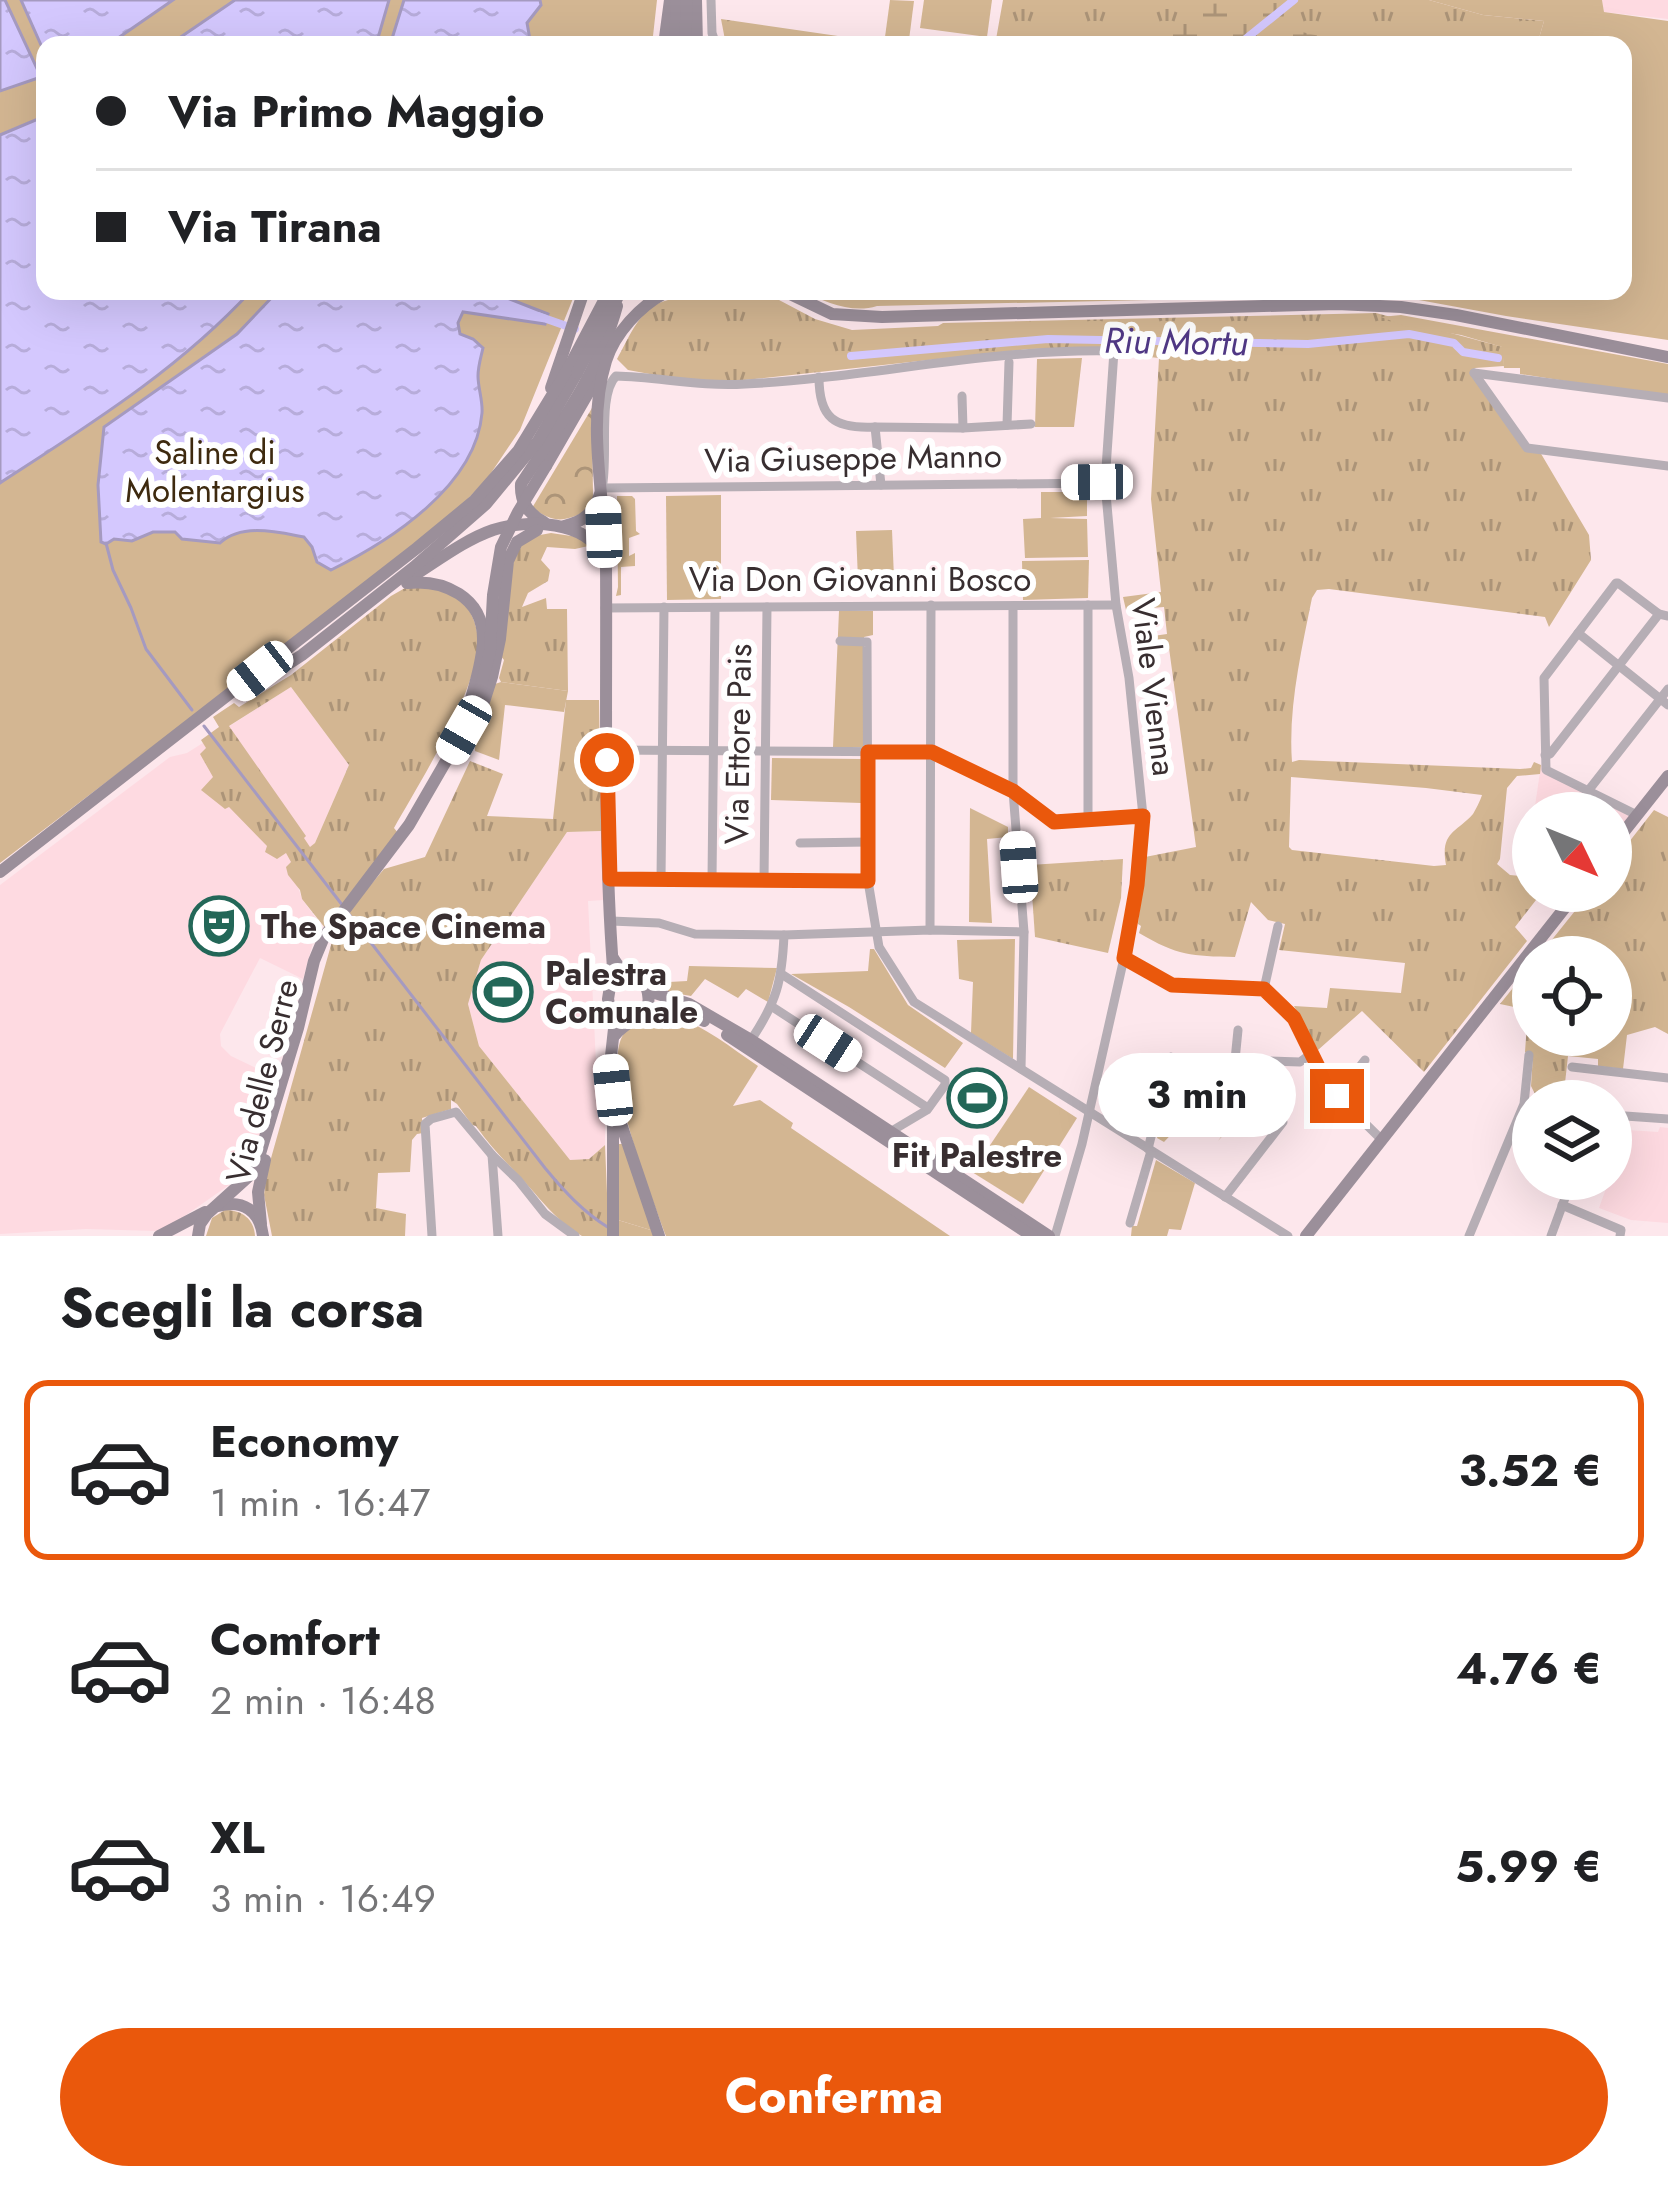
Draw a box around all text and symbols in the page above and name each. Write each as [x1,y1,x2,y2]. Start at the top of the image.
text: Via Primo Maggio [168,79,544,144]
text: Via Tirana [168,194,382,259]
water label: Riu Mortu [1104,314,1248,368]
park label: Saline di Molentargius [125,429,305,514]
street label: Via Giuseppe Manno [704,432,1002,484]
car [1061,463,1133,501]
car [585,495,623,569]
street label: Via Don Giovanni Bosco [689,556,1031,603]
street label: Viale Vienna [1120,595,1188,779]
car [221,635,299,707]
street label: Via Ettore Pais [713,643,763,845]
car [430,690,498,770]
route start [580,733,634,787]
north arrow [1512,792,1632,912]
map controls [1512,792,1632,1200]
car [999,830,1039,904]
theatre icon: The Space Cinema [188,895,250,957]
place label: The Space Cinema [261,903,546,950]
button: locate [1512,936,1632,1056]
place label: Palestra Comunale [545,950,698,1035]
sports icon: Palestra Comunale [472,961,534,1023]
street label: Via delle Serre [214,974,310,1188]
car [788,1008,868,1078]
car [591,1052,635,1128]
callout: 3 min [1097,1054,1295,1138]
text: 3 min [1146,1066,1248,1123]
sports icon: Fit Palestre [946,1067,1008,1129]
route end [1310,1069,1364,1123]
button: layers [1512,1080,1632,1200]
place label: Fit Palestre [892,1132,1062,1179]
text: Scegli la corsa [60,1269,424,1347]
text: Economy [210,1409,398,1474]
icon: car [66,1416,174,1524]
text: 3.52 € [1459,1438,1602,1503]
text: 1 min · 16:47 [210,1474,430,1531]
text: Comfort [210,1607,380,1672]
icon: car [66,1614,174,1722]
text: 4.76 € [1456,1636,1602,1701]
text: 2 min · 16:48 [210,1672,436,1729]
text: XL [210,1805,265,1870]
icon: car [66,1812,174,1920]
text: 5.99 € [1455,1834,1602,1899]
text: 3 min · 16:49 [210,1870,436,1927]
button: Conferma [60,2028,1608,2166]

